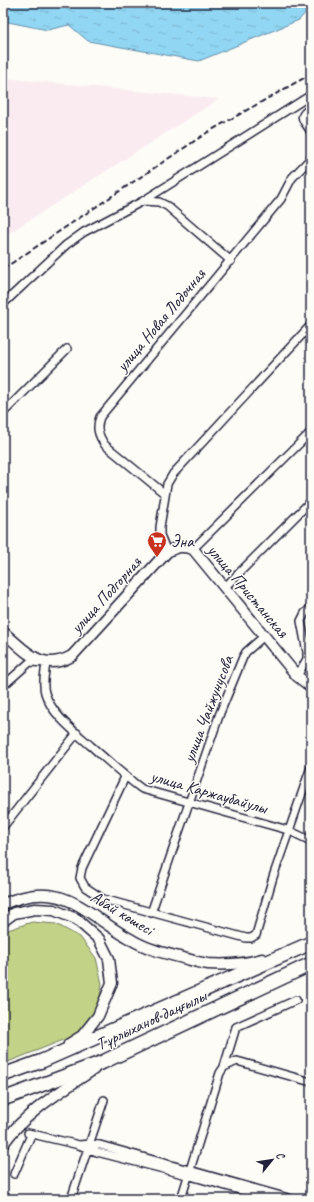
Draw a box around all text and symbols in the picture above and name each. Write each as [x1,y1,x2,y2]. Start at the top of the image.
street label: улица Новая Лодочная [111,264,211,377]
supermarket icon: Эна [146,530,168,558]
place label: Эна [171,531,195,552]
street label: улица Пристанская [202,539,294,643]
street label: улица Подгорная [65,552,146,638]
street label: улица Чайжунусова [178,651,239,766]
street label: улица Каржаубайулы [148,765,271,819]
street label: Абай көшесі [87,886,159,941]
street label: Тұрлыханов даңғылы [93,984,211,1055]
north arrow [252,1140,292,1180]
text: С [273,1149,289,1162]

